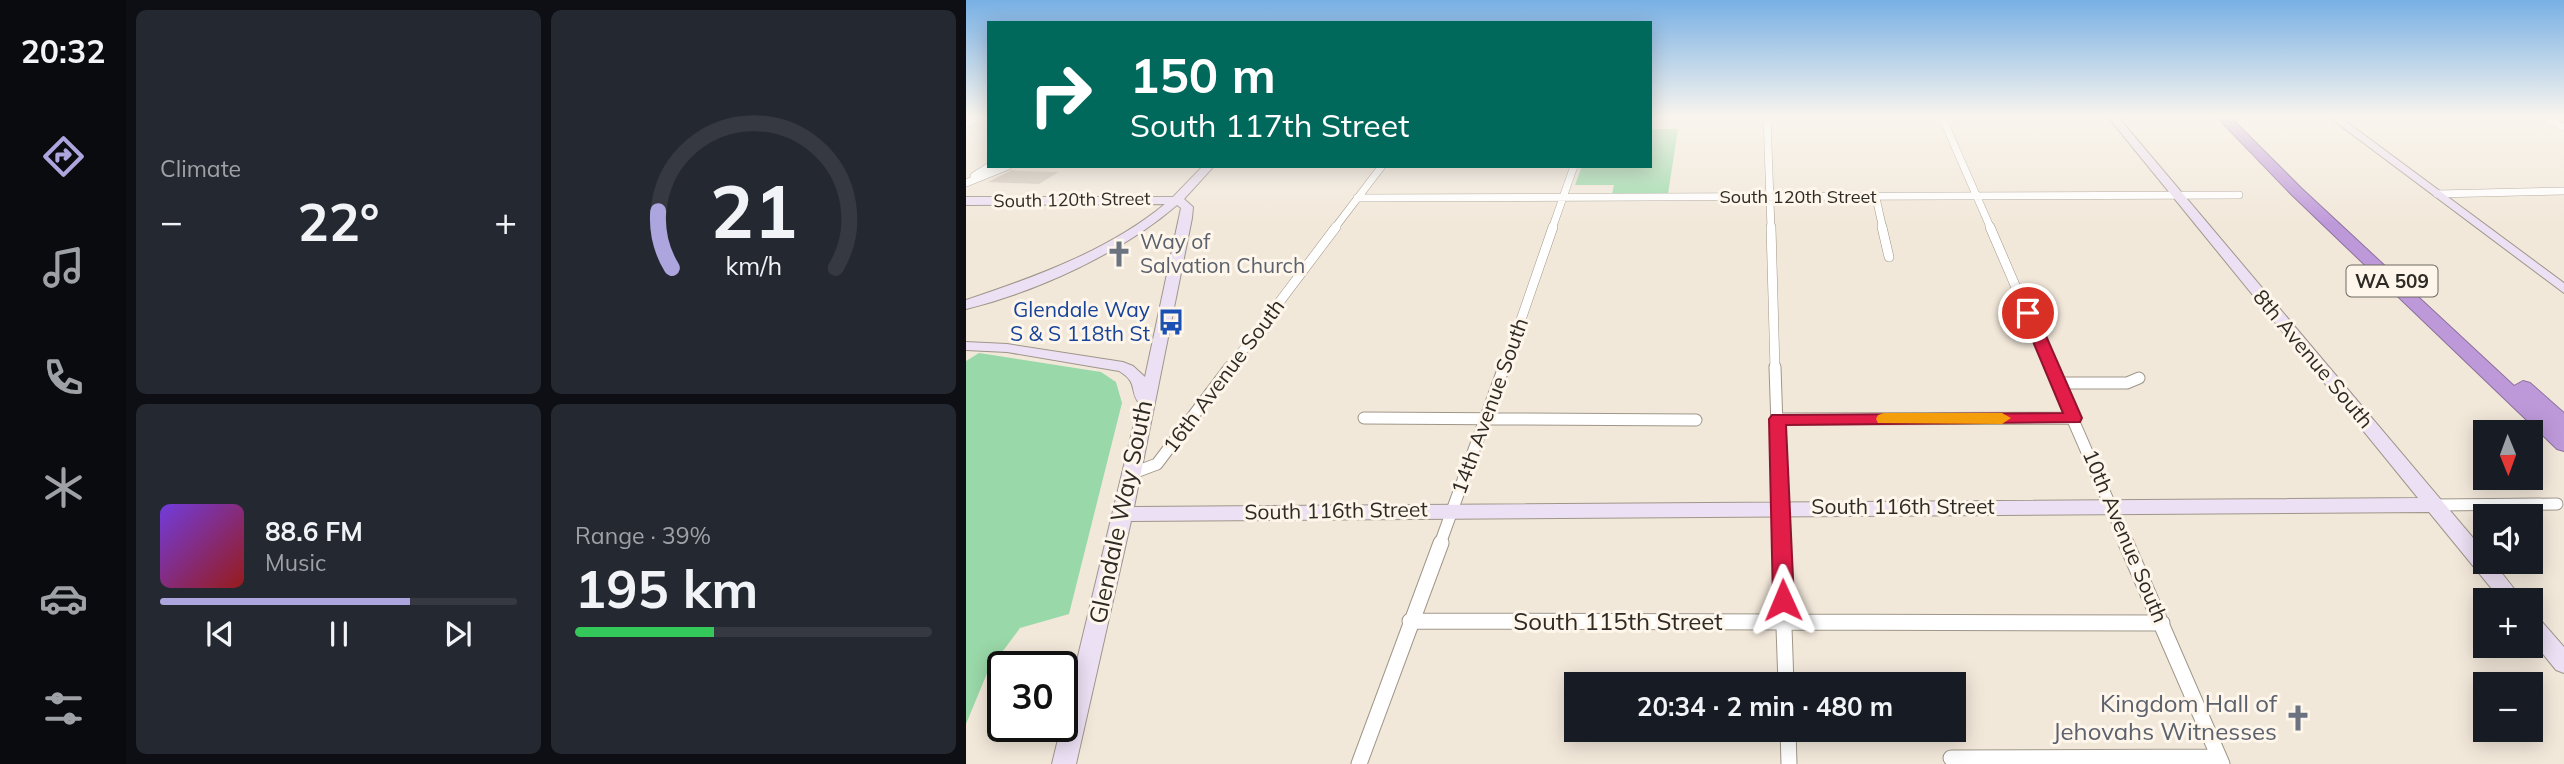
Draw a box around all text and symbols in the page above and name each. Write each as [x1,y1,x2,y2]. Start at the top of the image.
text: 20:32 [21,31,105,71]
text: 150 m [1130,44,1276,105]
icon: right [1015,49,1106,140]
text: South 117th Street [1130,105,1409,145]
icon: directions [39,132,88,181]
text: Climate [160,154,241,183]
text: 21 [710,165,797,256]
street label: South 120th Street [1719,185,1877,208]
street label: South 120th Street [993,187,1151,212]
text: 22° [297,189,380,254]
text: − [160,197,183,245]
text: + [494,197,517,245]
place label: Way of Salvation Church [1140,228,1305,278]
church icon: Way of Salvation Church [1104,239,1134,269]
icon: music [39,243,88,292]
text: km/h [725,250,782,281]
road number: WA 509 [2346,266,2438,296]
pin [1998,283,2058,343]
street label: 8th Avenue South [2248,284,2379,433]
street label: 16th Avenue South [1157,293,1289,457]
icon: arrive [2009,294,2047,332]
place label: Glendale Way S & S 118th St [1010,296,1150,346]
bus stop icon: Glendale Way S & S 118th St [1156,307,1186,337]
street label: 14th Avenue South [1445,314,1533,497]
icon: phone [39,353,88,402]
street label: Glendale Way South [1082,397,1158,626]
north arrow [2473,420,2543,490]
map controls [2473,420,2543,742]
street label: 10th Avenue South [2078,445,2174,626]
icon: climate [39,463,88,512]
street label: South 116th Street [1811,493,1995,519]
street label: South 116th Street [1244,495,1428,525]
button: sound [2473,504,2543,574]
text: 88.6 FM [265,515,363,548]
text: Range · 39% [575,521,711,550]
text: Music [265,548,326,577]
text: 195 km [575,556,758,621]
position arrow [1746,563,1820,637]
icon: car [39,574,88,623]
button: + [2473,588,2543,658]
street label: South 115th Street [1513,606,1723,636]
icon: previous [201,615,239,653]
icon: pause [320,615,358,653]
icon: next [439,615,477,653]
speed limit sign: 30 [987,651,1078,742]
button: − [2473,672,2543,742]
icon: filters [39,684,88,733]
place label: Kingdom Hall of Jehovahs Witnesses [2053,688,2278,746]
text: 20:34 · 2 min · 480 m [1637,690,1893,723]
church icon: Kingdom Hall of Jehovahs Witnesses [2283,703,2313,733]

